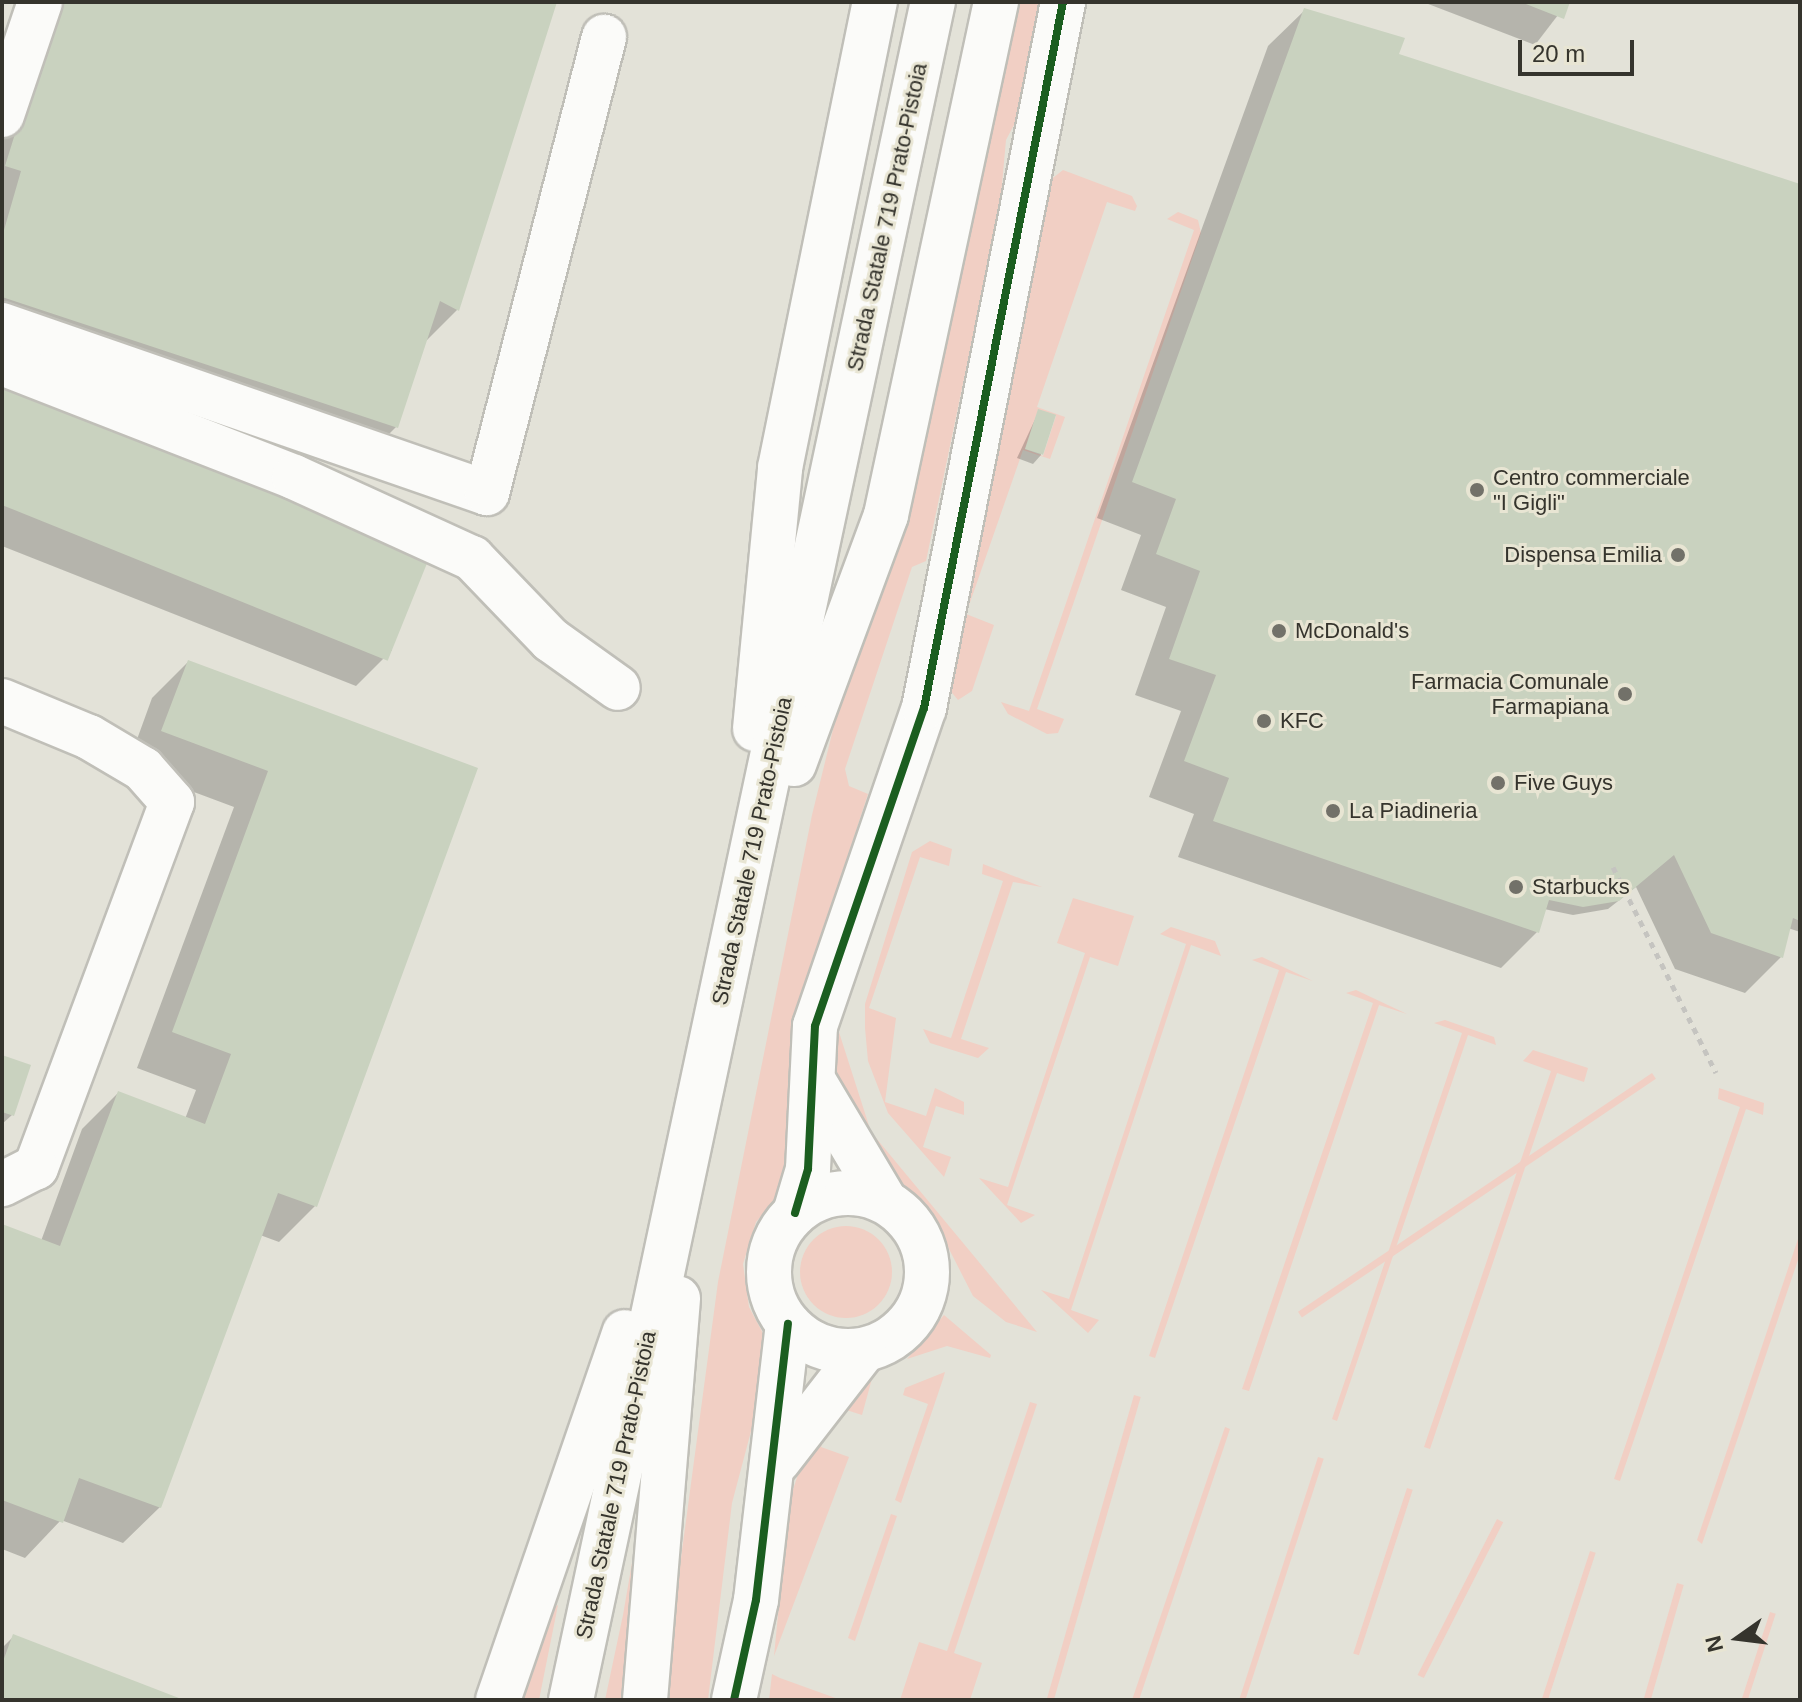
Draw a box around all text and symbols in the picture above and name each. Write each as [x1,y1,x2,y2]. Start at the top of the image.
scale bar [1522,24,1638,74]
text: 20 m [1532,40,1585,67]
street label: Strada Statale 719 Prato-Pistoia [841,61,933,373]
place label: Centro commerciale "I Gigli" [1493,464,1690,516]
marker: Centro commerciale "I Gigli" [1468,481,1486,499]
place label: Dispensa Emilia [1504,542,1662,568]
marker: Dispensa Emilia [1669,546,1687,564]
place label: McDonald's [1295,618,1409,644]
marker: McDonald's [1270,622,1288,640]
place label: Farmacia Comunale Farmapiana [1411,668,1609,720]
marker: Farmacia Comunale Farmapiana [1616,685,1634,703]
street label: Strada Statale 719 Prato-Pistoia [706,695,798,1007]
place label: KFC [1280,708,1324,734]
marker: KFC [1255,712,1273,730]
place label: Five Guys [1514,770,1613,796]
marker: Five Guys [1489,774,1507,792]
place label: La Piadineria [1349,798,1477,824]
marker: La Piadineria [1324,802,1342,820]
place label: Starbucks [1532,874,1630,900]
marker: Starbucks [1507,878,1525,896]
street label: Strada Statale 719 Prato-Pistoia [570,1329,662,1641]
north arrow [1698,1598,1778,1678]
text: N [1700,1633,1728,1655]

